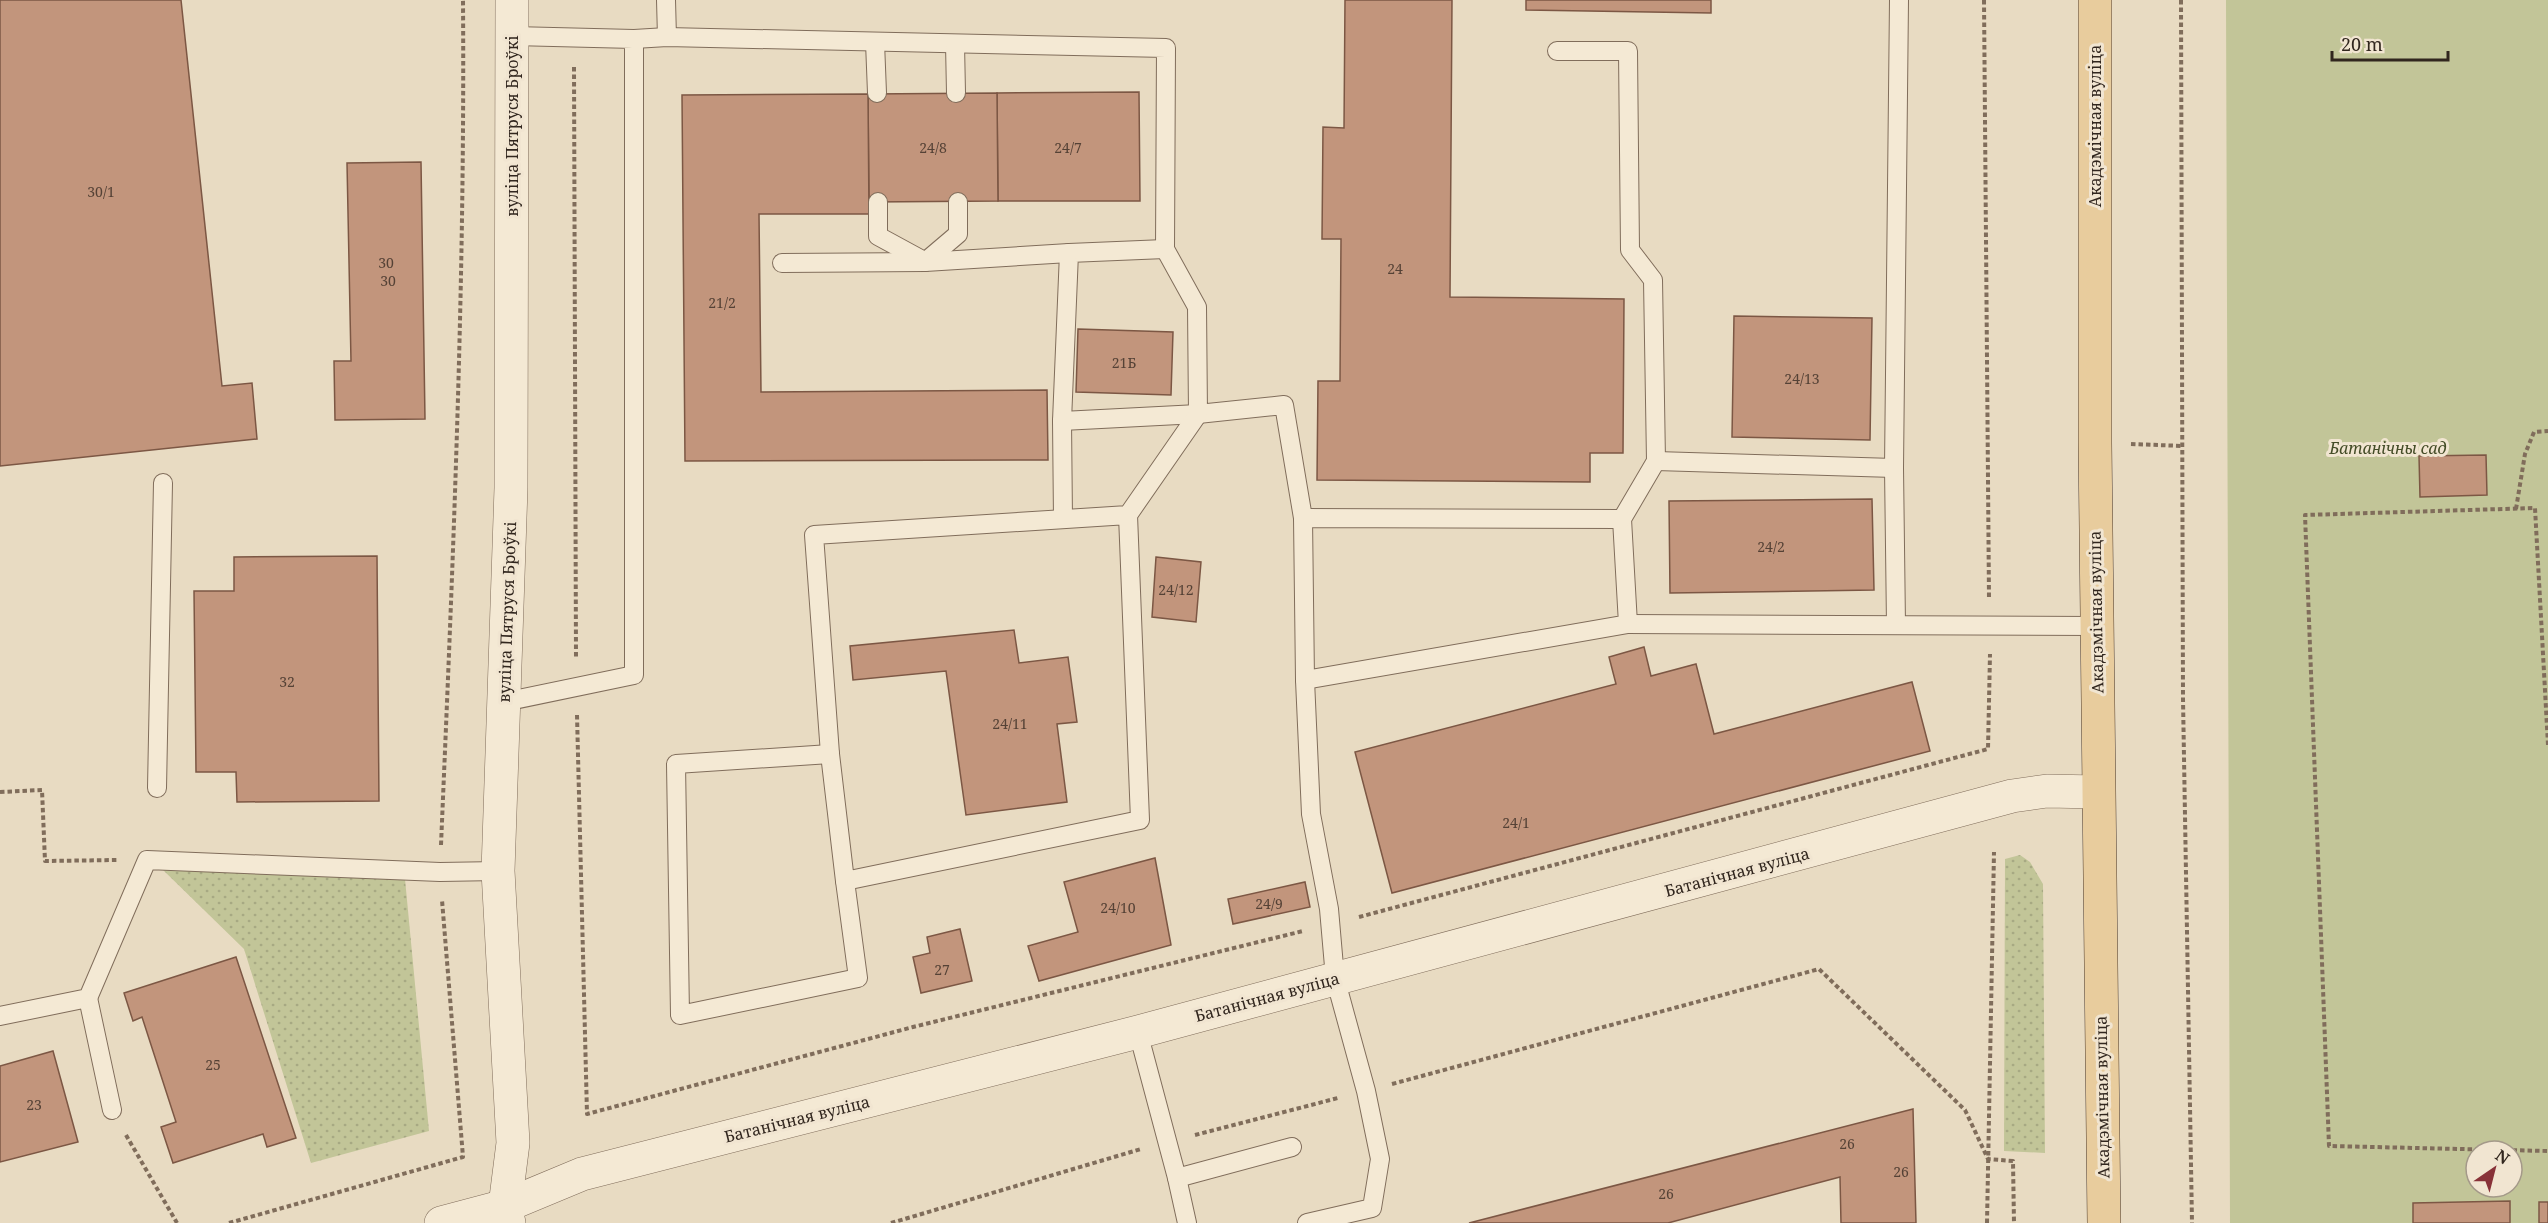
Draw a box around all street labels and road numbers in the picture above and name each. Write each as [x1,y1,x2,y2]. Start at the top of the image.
street label: вуліца Пятруся Броўкі [501,35,523,217]
street label: Акадэмічная вуліца [2084,45,2106,207]
street label: вуліца Пятруся Броўкі [493,521,521,703]
street label: Акадэмічная вуліца [2084,531,2108,693]
street label: Батанічная вуліца [1662,842,1812,902]
street label: Батанічная вуліца [1192,967,1342,1027]
street label: Акадэмічная вуліца [2090,1016,2114,1178]
street label: Батанічная вуліца [722,1090,872,1148]

